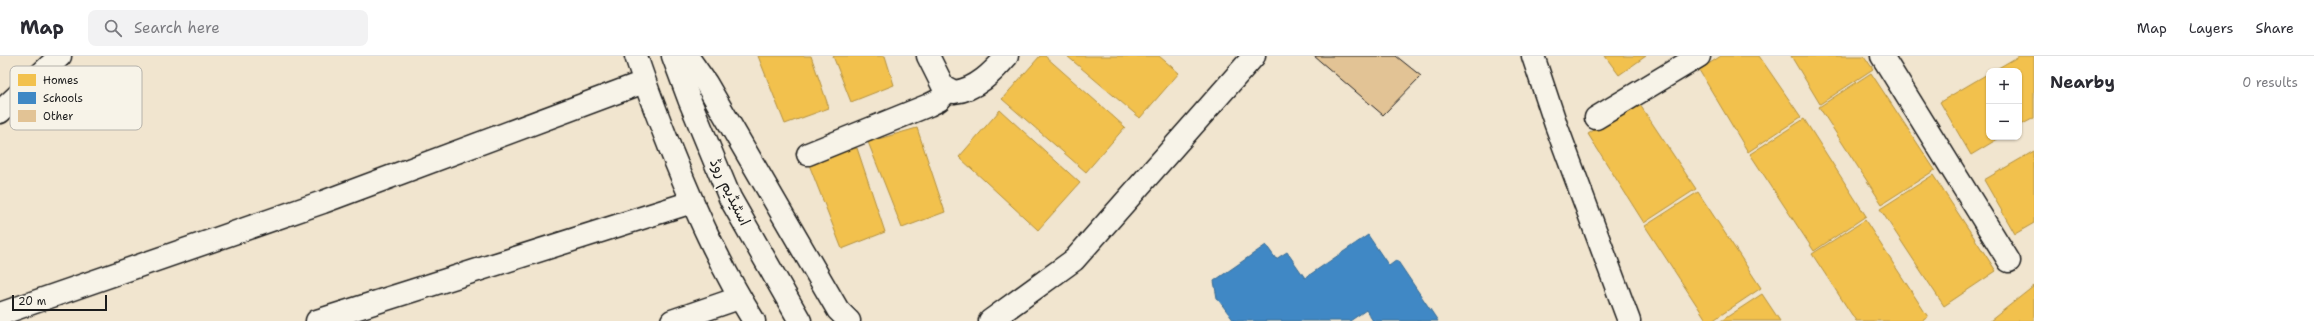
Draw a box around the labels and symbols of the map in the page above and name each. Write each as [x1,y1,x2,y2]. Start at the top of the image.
legend [10,66,142,130]
text: Homes [43,73,79,88]
text: Schools [43,91,83,106]
text: Other [43,109,74,124]
street label: اسٹیڈیم روڈ [703,155,755,230]
scale bar [12,293,107,312]

